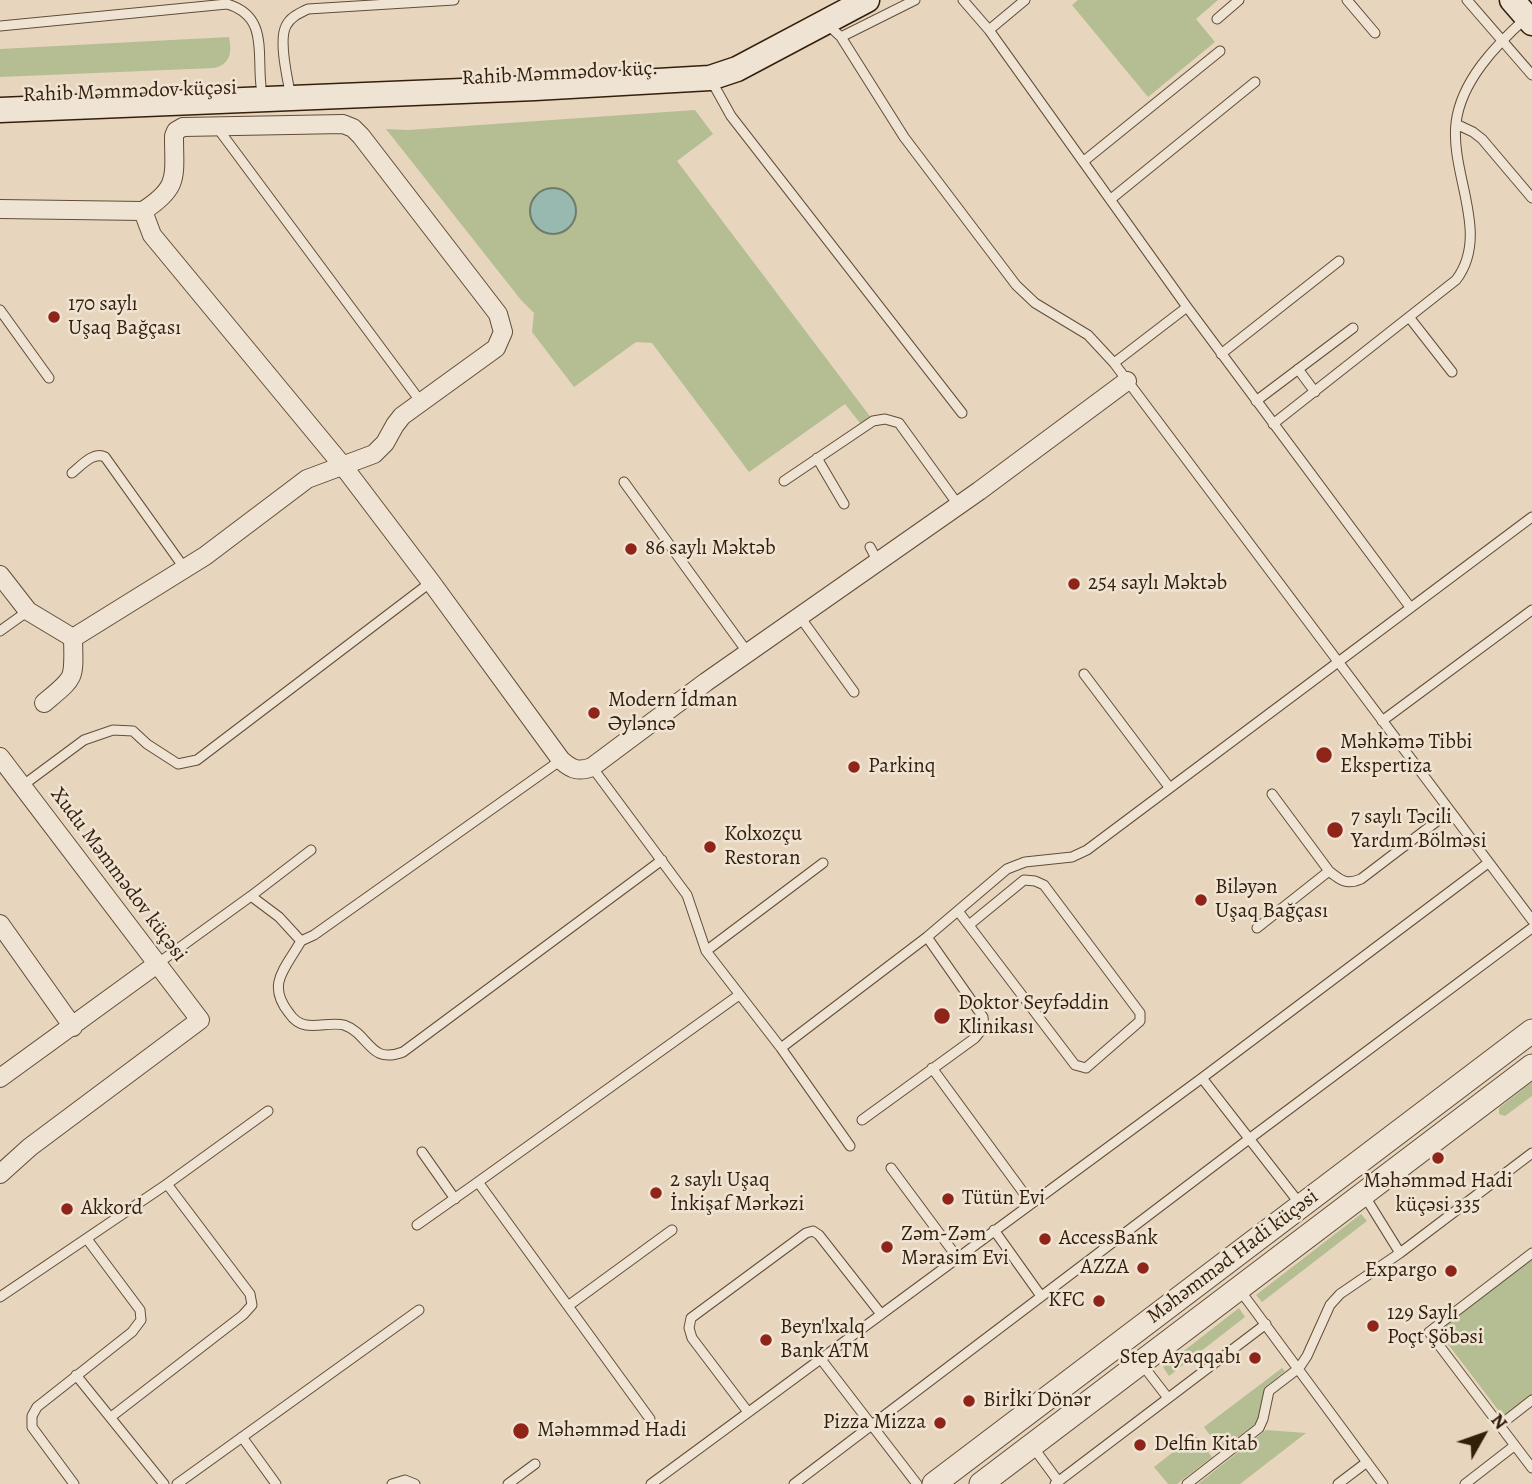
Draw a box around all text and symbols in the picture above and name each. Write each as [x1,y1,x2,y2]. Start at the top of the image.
street label: Rahib Məmmədov küç. [461,56,659,92]
street label: Rahib Məmmədov küçəsi [22,76,238,108]
place label: 170 saylı Uşaq Bağçası [68,292,181,342]
marker: 170 saylı Uşaq Bağçası [46,309,62,325]
place label: 86 saylı Məktəb [645,536,776,562]
marker: 86 saylı Məktəb [623,541,639,557]
place label: 254 saylı Məktəb [1088,571,1227,597]
marker: 254 saylı Məktəb [1066,576,1082,592]
place label: Modern İdman Əyləncə [608,688,737,738]
marker: Modern İdman Əyləncə [586,705,602,721]
place label: Məhkəmə Tibbi Ekspertiza [1340,730,1472,780]
marker: Məhkəmə Tibbi Ekspertiza [1314,745,1334,765]
place label: Parkinq [868,754,936,780]
marker: Parkinq [846,759,862,775]
street label: Xudu Məmmədov küçəsi [44,783,192,967]
place label: 7 saylı Təcili Yardım Bölməsi [1351,805,1487,855]
marker: 7 saylı Təcili Yardım Bölməsi [1325,820,1345,840]
place label: Kolxozçu Restoran [724,822,802,872]
marker: Kolxozçu Restoran [702,839,718,855]
place label: Biləyən Uşaq Bağçası [1215,875,1328,925]
marker: Biləyən Uşaq Bağçası [1193,892,1209,908]
place label: Doktor Seyfәddin Klinikası [958,991,1109,1041]
marker: Doktor Seyfәddin Klinikası [932,1006,952,1026]
marker: Məhəmməd Hadi küçəsi 335 [1430,1150,1446,1166]
place label: 2 saylı Uşaq İnkişaf Mərkəzi [670,1168,804,1218]
place label: Məhəmməd Hadi küçəsi 335 [1363,1169,1513,1219]
street label: Məhəmməd Hadi küçəsi [1142,1184,1324,1330]
marker: 2 saylı Uşaq İnkişaf Mərkəzi [648,1185,664,1201]
place label: Tütün Evi [962,1186,1045,1212]
marker: Tütün Evi [940,1191,956,1207]
place label: Akkord [81,1196,143,1222]
marker: Akkord [59,1201,75,1217]
place label: Zәm-Zәm Mәrasim Evi [901,1222,1009,1272]
place label: AccessBank [1059,1226,1158,1252]
marker: AccessBank [1037,1231,1053,1247]
marker: Zәm-Zәm Mәrasim Evi [879,1239,895,1255]
place label: AZZA [1081,1255,1129,1281]
place label: Expargo [1365,1258,1437,1284]
marker: AZZA [1135,1260,1151,1276]
marker: Expargo [1443,1263,1459,1279]
place label: KFC [1048,1288,1085,1314]
marker: KFC [1091,1293,1107,1309]
place label: 129 Saylı Poçt Şöbəsi [1387,1301,1484,1351]
place label: Beyn'lxalq Bank ATM [780,1315,869,1365]
marker: 129 Saylı Poçt Şöbəsi [1365,1318,1381,1334]
marker: Beyn'lxalq Bank ATM [758,1332,774,1348]
place label: Step Ayaqqabı [1120,1345,1241,1371]
marker: Step Ayaqqabı [1247,1350,1263,1366]
place label: Birİki Dönər [983,1388,1091,1414]
marker: Birİki Dönər [961,1393,977,1409]
north arrow [1448,1400,1518,1470]
text: N [1485,1408,1513,1435]
place label: Pizza Mizza [823,1410,926,1436]
marker: Pizza Mizza [932,1415,948,1431]
place label: Məhəmməd Hadi [537,1418,687,1444]
marker: Məhəmməd Hadi [511,1421,531,1441]
place label: Delfin Kitab [1154,1432,1258,1458]
marker: Delfin Kitab [1132,1437,1148,1453]

